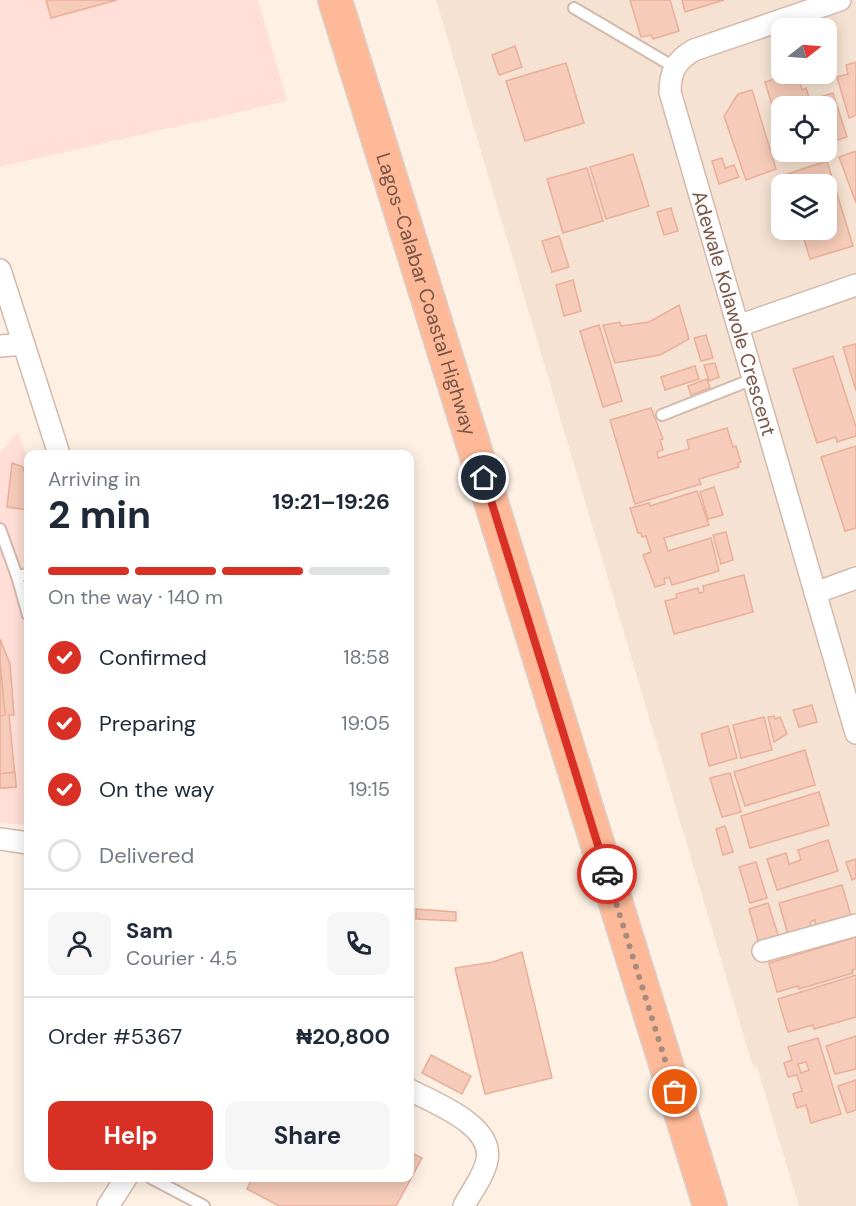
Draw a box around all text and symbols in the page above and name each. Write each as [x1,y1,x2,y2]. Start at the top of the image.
north arrow [771,18,837,84]
map controls [771,18,837,240]
button: locate [771,96,837,162]
street label: Lagos-Calabar Coastal Highway [370,150,483,439]
button: layers [771,174,837,240]
street label: Adewale Kolawole Crescent [686,188,782,439]
pin [458,452,509,503]
icon: home [467,461,500,494]
text: Arriving in [48,466,140,492]
text: 19:21–19:26 [272,487,390,516]
text: 2 min [48,489,151,540]
text: On the way · 140 m [48,584,223,610]
icon: check [48,641,81,674]
text: Confirmed [99,643,207,672]
text: 18:58 [343,644,390,670]
icon: check [48,707,81,740]
text: Preparing [99,709,196,738]
text: 19:05 [341,710,390,736]
icon: check [48,773,81,806]
text: On the way [99,775,214,804]
text: 19:15 [349,776,390,802]
text: Delivered [99,841,194,870]
courier [577,844,637,904]
icon: car [591,858,624,891]
button: person [48,912,111,975]
button: phone [327,912,390,975]
text: Sam [126,916,173,945]
text: Courier · 4.5 [126,945,238,971]
text: Order #5367 [48,1022,182,1051]
text: ₦20,800 [296,1022,390,1051]
pin [649,1066,700,1117]
icon: bag [658,1075,691,1108]
button: Help [48,1101,213,1170]
button: Share [225,1101,390,1170]

